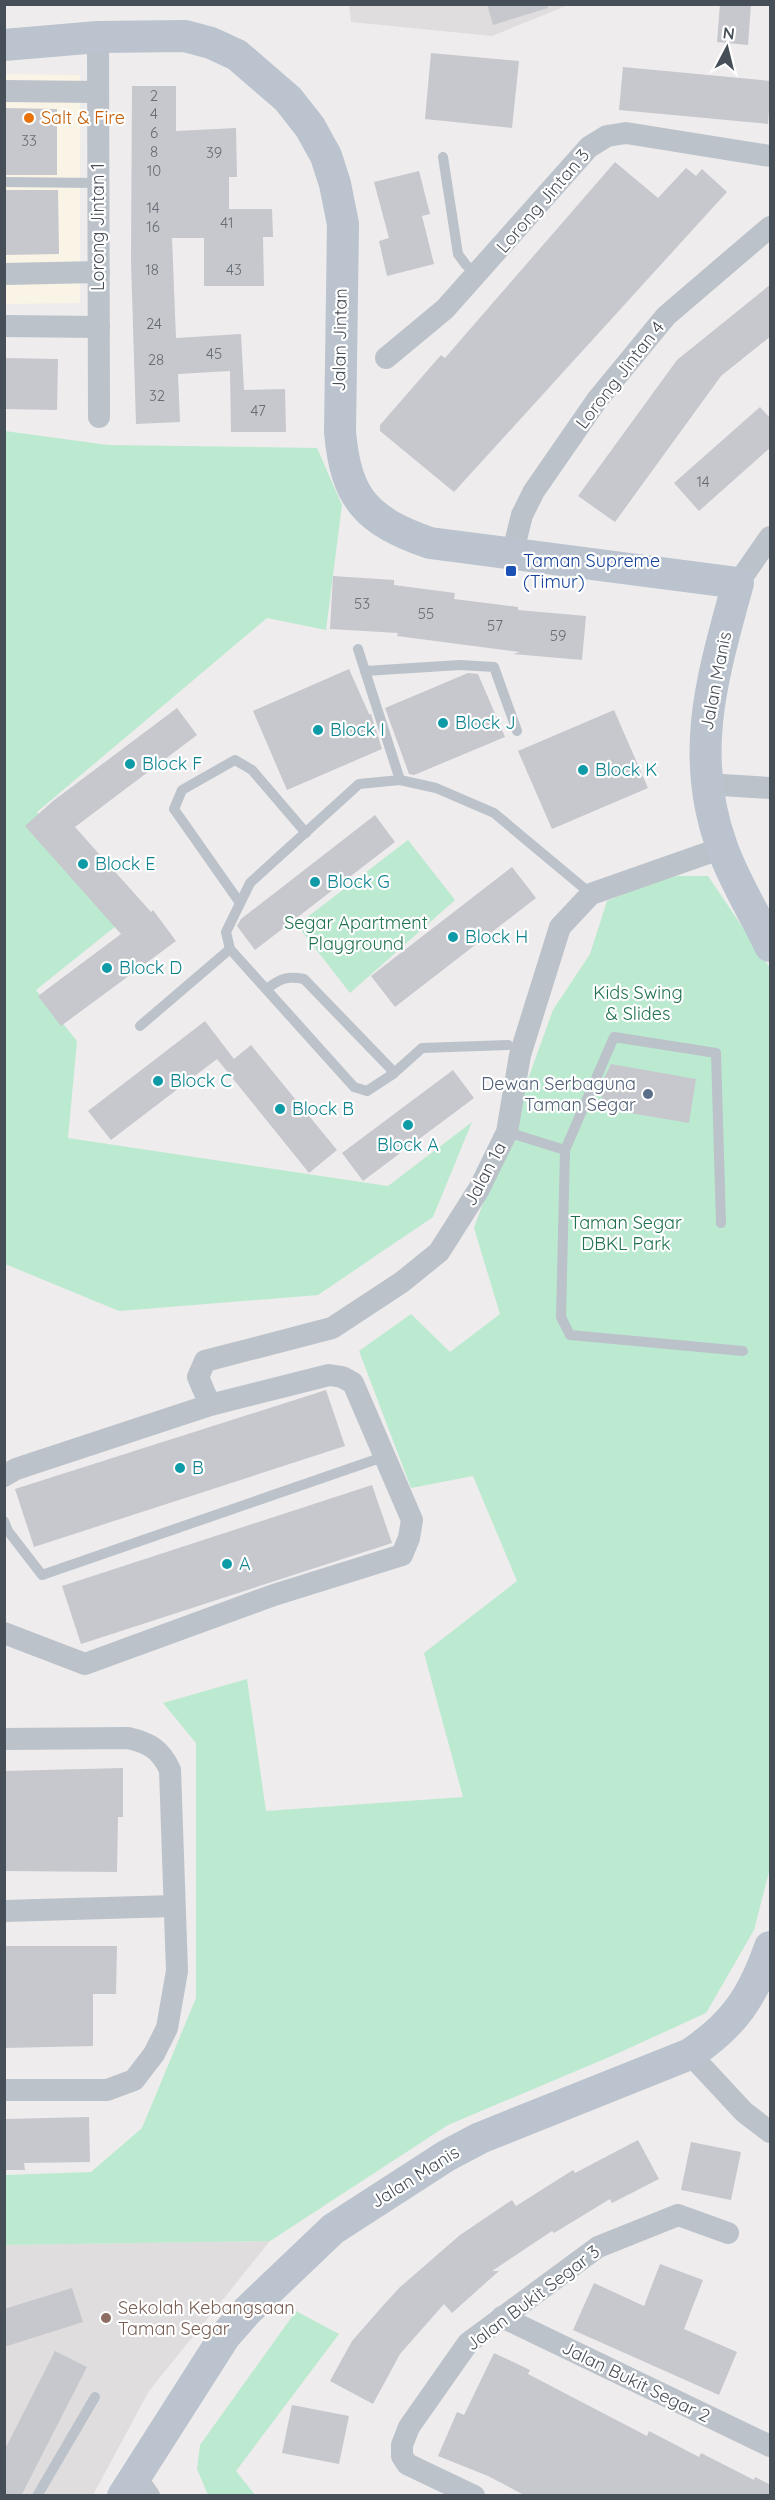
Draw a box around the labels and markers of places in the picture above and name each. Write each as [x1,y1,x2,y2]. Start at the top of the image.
place label: Salt & Fire [41,106,125,129]
marker: Salt & Fire [22,111,36,125]
place label: Taman Supreme (Timur) [523,549,660,593]
marker: Taman Supreme (Timur) [504,564,518,578]
place label: Block J [455,711,516,734]
marker: Block J [436,716,450,730]
place label: Block I [330,718,385,741]
marker: Block I [311,723,325,737]
place label: Block F [142,752,203,775]
marker: Block F [123,757,137,771]
place label: Block K [595,758,658,781]
marker: Block K [576,763,590,777]
place label: Block E [95,852,156,875]
marker: Block E [76,857,90,871]
place label: Block G [327,870,390,893]
marker: Block G [308,875,322,889]
place label: Block H [465,925,528,948]
marker: Block H [446,930,460,944]
place label: Block D [119,956,182,979]
marker: Block D [100,961,114,975]
place label: Block C [170,1069,232,1092]
place label: Dewan Serbaguna Taman Segar [481,1072,636,1116]
marker: Block C [151,1074,165,1088]
marker: Dewan Serbaguna Taman Segar [641,1087,655,1101]
place label: Block B [292,1097,354,1120]
marker: Block B [273,1102,287,1116]
marker: Block A [401,1118,415,1132]
place label: Block A [377,1133,439,1156]
place label: B [192,1456,204,1479]
marker: B [173,1461,187,1475]
place label: A [239,1552,251,1575]
marker: A [220,1557,234,1571]
place label: Sekolah Kebangsaan Taman Segar [118,2296,295,2340]
marker: Sekolah Kebangsaan Taman Segar [99,2311,113,2325]

